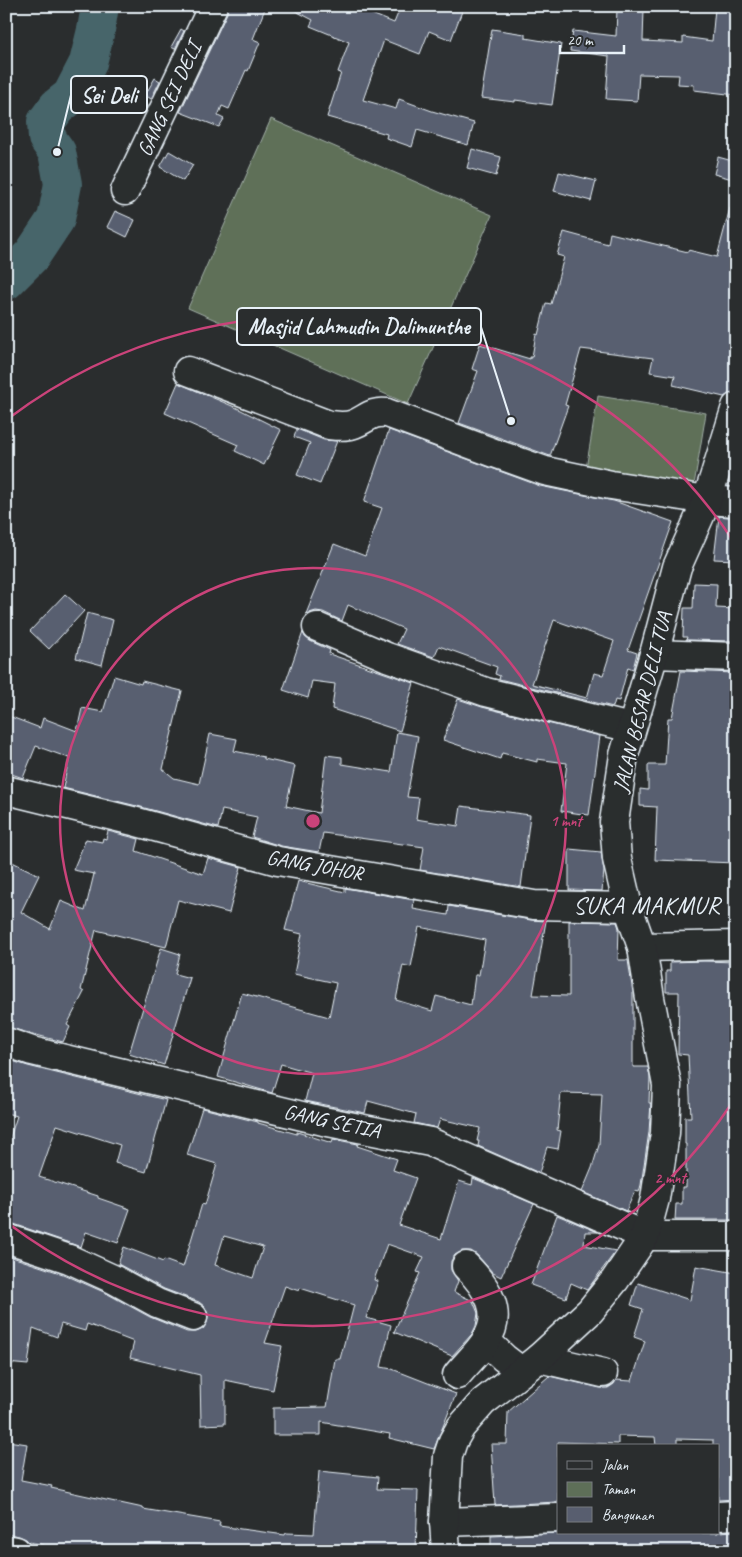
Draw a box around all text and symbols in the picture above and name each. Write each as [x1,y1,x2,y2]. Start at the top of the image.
scale bar [560,22,623,54]
text: 20 m [567,31,594,50]
street label: GANG SEI DELI [131,33,209,160]
callout: Sei Deli [71,76,147,113]
text: Sei Deli [81,82,140,110]
callout: Masjid Lahmudin Dalimunthe [237,308,481,345]
text: Masjid Lahmudin Dalimunthe [248,313,472,341]
street label: JALAN BESAR DELI TUA [607,609,677,796]
centre of rings [304,812,322,830]
text: 1 mnt [551,812,584,831]
street label: GANG JOHOR [265,844,367,887]
district label: SUKA MAKMUR [573,890,723,920]
street label: GANG SETIA [281,1098,384,1144]
text: 2 mnt [655,1169,688,1188]
legend [557,1444,720,1534]
text: Jalan [601,1456,629,1475]
text: Taman [602,1480,635,1499]
text: Bangunan [602,1506,655,1525]

